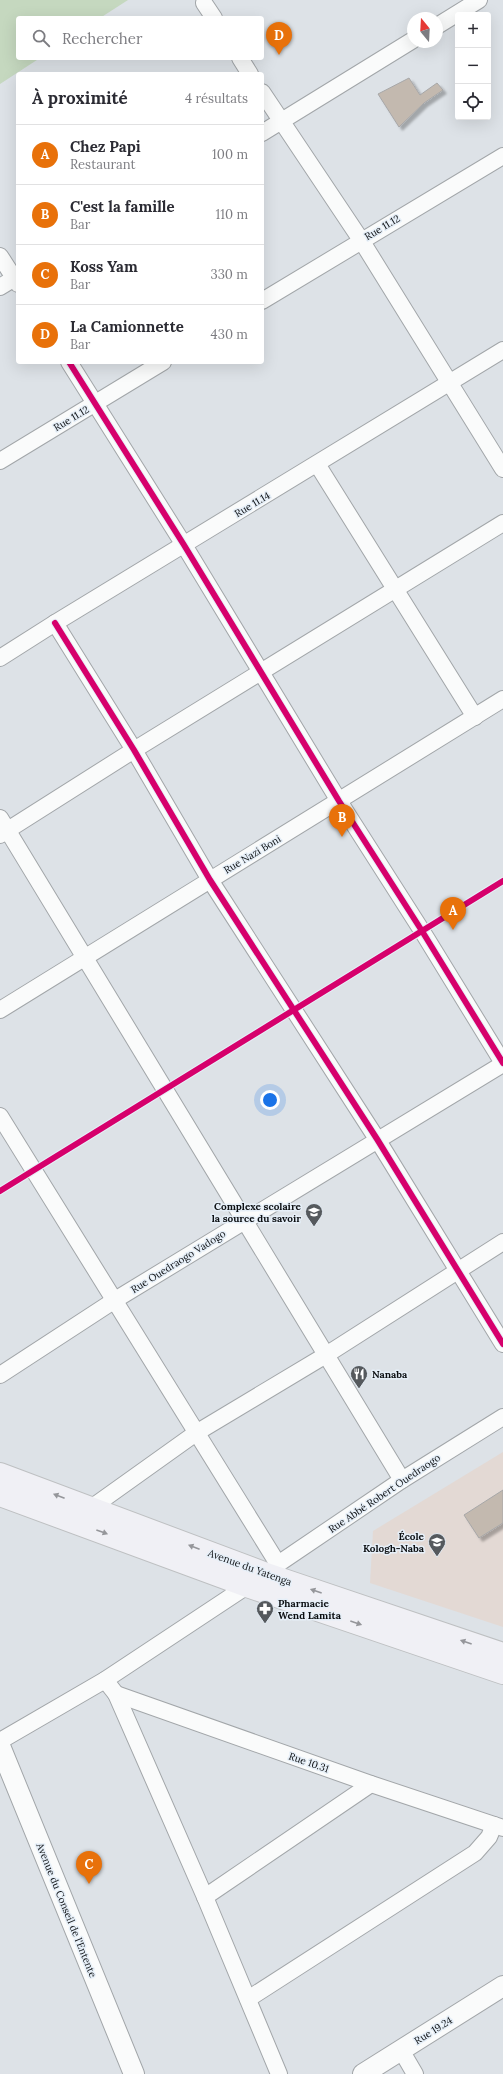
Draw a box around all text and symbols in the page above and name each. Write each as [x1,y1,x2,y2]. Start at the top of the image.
north arrow [407,12,443,48]
map controls [455,12,491,120]
button: + [455,12,491,48]
search box [16,16,264,60]
pin: D [266,22,292,55]
icon: search [30,27,52,49]
text: Rechercher [62,29,142,48]
button: − [455,48,491,84]
button: locate [455,84,491,120]
text: À proximité [32,87,128,109]
text: 4 résultats [185,90,248,107]
text: Chez Papi [70,137,141,156]
text: A [41,146,49,163]
text: 100 m [212,146,248,163]
text: Restaurant [70,156,136,173]
text: C'est la famille [70,197,175,216]
text: B [41,206,49,223]
text: 110 m [215,206,248,223]
street label: Rue 11.12 [362,212,402,243]
text: Bar [70,216,90,233]
text: Koss Yam [70,257,138,276]
text: C [41,266,49,283]
text: 330 m [210,266,248,283]
text: Bar [70,276,90,293]
text: La Camionnette [70,317,184,336]
text: D [40,326,50,343]
text: 430 m [211,326,248,343]
text: Bar [70,336,90,353]
street label: Rue 11.12 [51,403,91,434]
street label: Rue 11.14 [232,488,273,520]
pin: B [329,804,355,837]
street label: Rue Nazi Boni [221,832,283,877]
pin: A [440,897,466,930]
your location [260,1090,280,1110]
place label: Complexe scolaire la source du savoir [212,1200,302,1225]
school or university icon: Complexe scolaire la source du savoir [304,1202,324,1227]
street label: Rue Ouedraogo Vadogo [128,1227,228,1296]
restaurant icon: Nanaba [349,1364,369,1389]
place label: Nanaba [372,1368,408,1381]
street label: Rue Abbé Robert Ouedraogo [326,1451,443,1536]
one-way arrow [53,1493,65,1499]
one-way arrow [97,1530,109,1536]
place label: École Kologh-Naba [363,1530,425,1555]
school or university icon: École Kologh-Naba [427,1532,447,1557]
one-way arrow [188,1543,200,1549]
street label: Avenue du Yatenga [205,1546,293,1589]
one-way arrow [310,1588,322,1594]
place label: Pharmacie Wend Lamita [278,1597,342,1622]
pharmacy icon: Pharmacie Wend Lamita [255,1599,275,1624]
one-way arrow [351,1621,363,1627]
one-way arrow [460,1638,472,1644]
street label: Rue 10.31 [287,1750,331,1776]
street label: Avenue du Conseil de l'Entente [34,1841,100,1979]
pin: C [76,1851,102,1884]
street label: Rue 19.24 [412,2013,455,2047]

